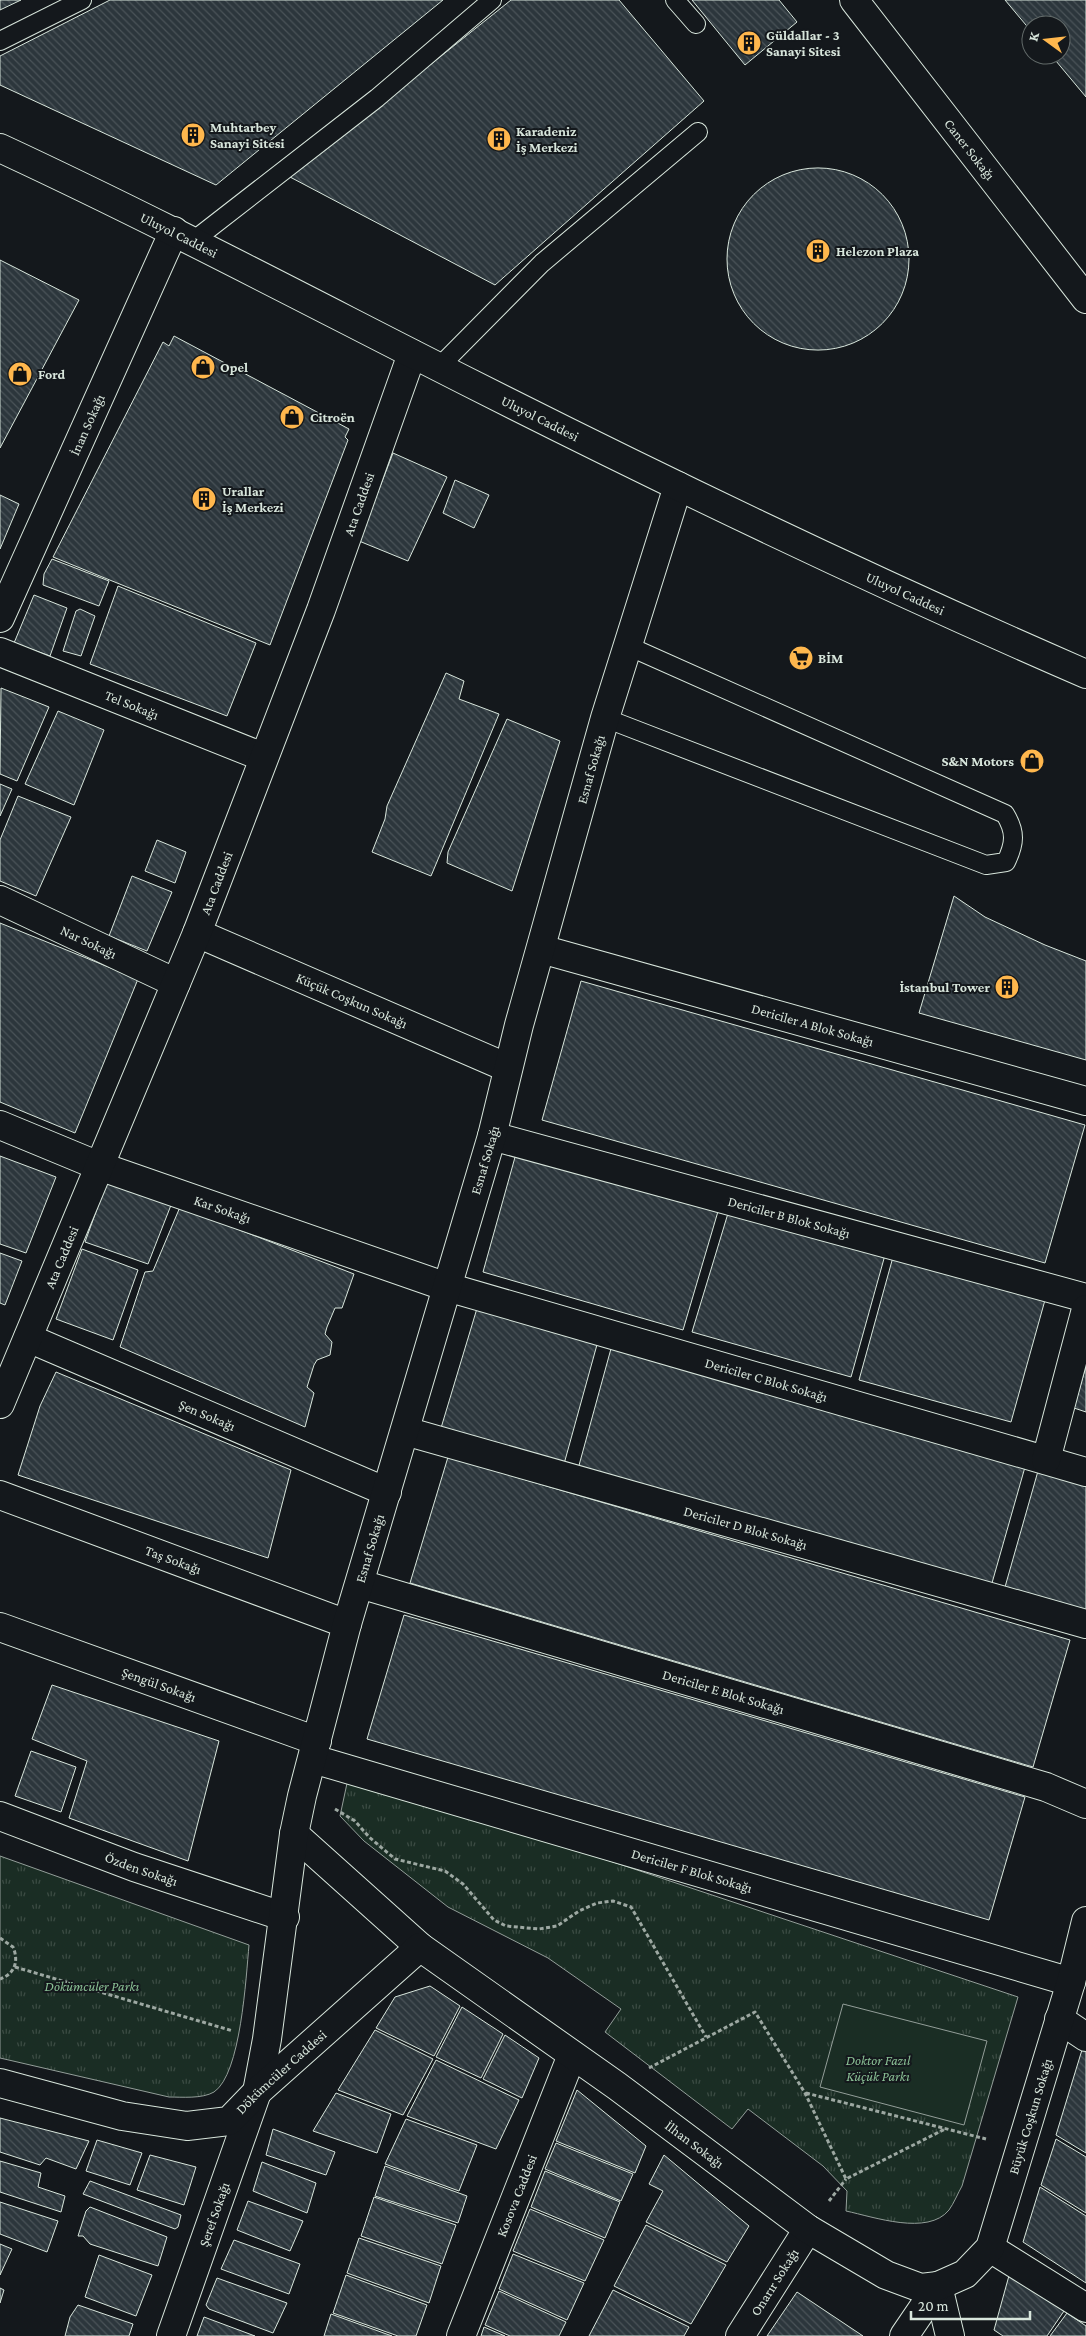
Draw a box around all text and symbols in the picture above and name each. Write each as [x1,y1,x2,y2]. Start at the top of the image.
north arrow [1021,15,1071,65]
place label: Güldallar - 3 Sanayi Sitesi [766,27,840,59]
text: K [1025,29,1043,43]
building icon: Güldallar - 3 Sanayi Sitesi [736,30,762,56]
street label: Caner Sokağı [941,116,999,183]
place label: Muhtarbey Sanayi Sitesi [210,119,284,151]
building icon: Muhtarbey Sanayi Sitesi [180,122,206,148]
place label: Karadeniz İş Merkezi [516,123,578,155]
building icon: Karadeniz İş Merkezi [486,126,512,152]
street label: Uluyol Caddesi [138,209,221,261]
building icon: Helezon Plaza [805,238,831,264]
place label: Helezon Plaza [836,243,919,259]
shop icon: Opel [190,354,216,380]
place label: Opel [220,359,248,375]
shop icon: Ford [7,361,33,387]
place label: Ford [38,366,65,382]
street label: İnan Sokağı [66,391,108,458]
street label: Uluyol Caddesi [499,392,582,444]
shop icon: Citroën [279,404,305,430]
place label: Citroën [310,409,355,425]
street label: Ata Caddesi [340,470,377,538]
place label: Urallar İş Merkezi [222,483,284,515]
building icon: Urallar İş Merkezi [191,486,217,512]
street label: Uluyol Caddesi [864,568,947,618]
supermarket icon: BİM [788,645,814,671]
place label: BİM [818,650,843,666]
street label: Tel Sokağı [103,687,161,723]
street label: Esnaf Sokağı [573,733,608,806]
shop icon: S&N Motors [1019,748,1045,774]
place label: S&N Motors [941,753,1014,769]
street label: Ata Caddesi [197,849,236,917]
street label: Nar Sokağı [58,922,120,962]
street label: Küçük Coşkun Sokağı [294,969,410,1032]
building icon: İstanbul Tower [994,974,1020,1000]
place label: İstanbul Tower [899,979,990,995]
street label: Dericiler A Blok Sokağı [750,1000,876,1050]
street label: Esnaf Sokağı [467,1124,502,1196]
street label: Kar Sokağı [192,1192,253,1226]
street label: Dericiler B Blok Sokağı [726,1193,852,1241]
street label: Ata Caddesi [41,1223,82,1291]
street label: Dericiler C Blok Sokağı [703,1354,830,1405]
street label: Şen Sokağı [177,1396,238,1434]
street label: Dericiler D Blok Sokağı [682,1502,810,1553]
street label: Esnaf Sokağı [352,1512,387,1585]
street label: Taş Sokağı [143,1542,204,1577]
street label: Şengül Sokağı [120,1663,199,1705]
street label: Dericiler E Blok Sokağı [661,1666,786,1717]
street label: Dericiler F Blok Sokağı [630,1845,755,1896]
street label: Özden Sokağı [103,1849,180,1889]
park label: Dökümcüler Parkı [45,1978,140,1994]
street label: Dökümcüler Caddesi [232,2026,330,2117]
park label: Doktor Fazıl Küçük Parkı [846,2052,911,2084]
street label: Büyük Coşkun Sokağı [1005,2056,1055,2176]
street label: İlhan Sokağı [662,2117,727,2171]
street label: Kosova Caddesi [493,2152,540,2239]
street label: Şeref Sokağı [195,2180,233,2249]
street label: Onarır Sokağı [747,2245,802,2319]
scale bar [911,2288,1030,2320]
text: 20 m [918,2298,949,2314]

